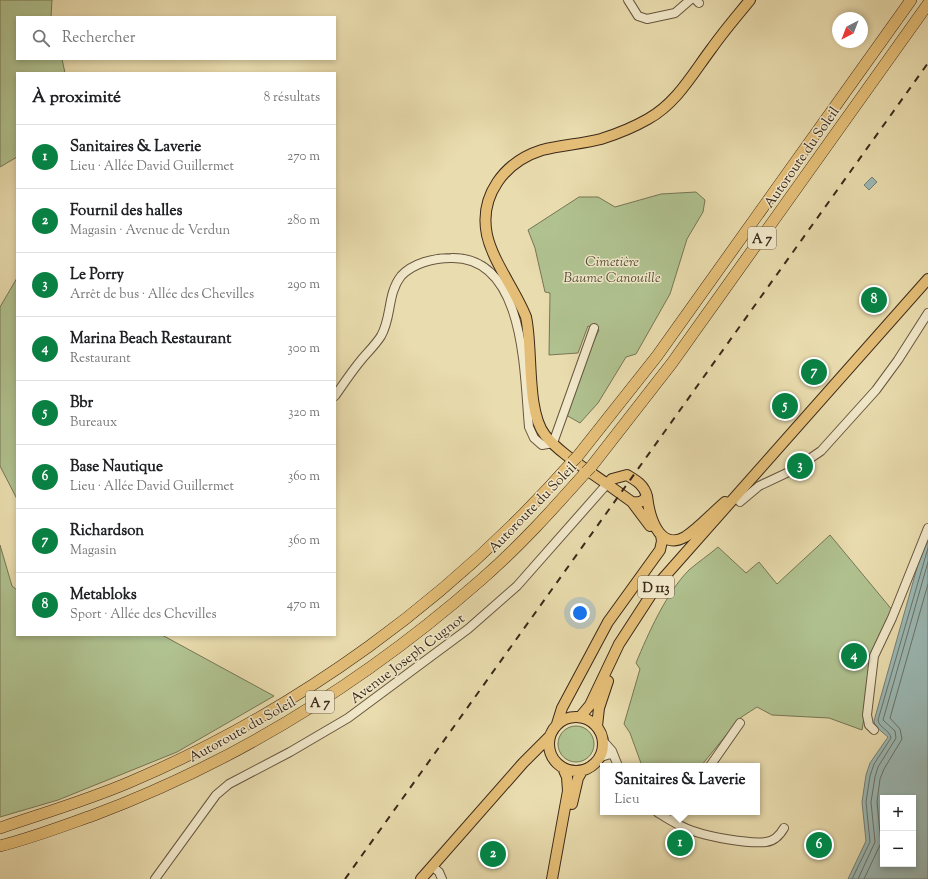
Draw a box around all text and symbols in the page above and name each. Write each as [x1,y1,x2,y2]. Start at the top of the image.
north arrow [832,12,868,48]
search box [16,16,336,60]
icon: search [30,27,52,49]
text: Rechercher [62,28,135,49]
text: À proximité [32,86,121,110]
text: 8 résultats [264,89,320,107]
street label: Autoroute du Soleil [760,103,845,213]
text: Sanitaires & Laverie [70,137,201,158]
text: 1 [43,148,47,166]
text: 270 m [287,148,320,166]
text: Lieu · Allée David Guillermet [70,158,234,176]
text: Fournil des halles [70,201,182,222]
text: 2 [42,212,48,230]
text: 280 m [287,212,320,230]
text: Magasin · Avenue de Verdun [70,222,230,240]
road number: A 7 [748,227,776,249]
park label: Cimetière Baume Canouille [563,253,661,289]
text: Le Porry [70,265,124,286]
text: 3 [42,276,48,294]
text: 290 m [287,276,320,294]
pin: 8 [861,285,887,315]
text: Arrêt de bus · Allée des Chevilles [70,286,254,304]
text: Marina Beach Restaurant [70,329,231,350]
text: 4 [42,340,48,358]
text: 300 m [288,340,320,358]
text: Restaurant [70,350,131,368]
pin: 7 [801,357,827,387]
pin: 5 [772,391,798,421]
text: Bbr [70,393,93,414]
text: 5 [43,404,47,422]
text: 320 m [288,404,320,422]
text: Bureaux [70,414,117,432]
pin: 3 [787,451,813,481]
text: Base Nautique [70,457,163,478]
street label: Autoroute du Soleil [485,458,582,558]
text: 6 [42,468,48,486]
text: 360 m [288,468,320,486]
text: Lieu · Allée David Guillermet [70,478,234,496]
text: Richardson [70,521,144,542]
text: 7 [42,532,48,550]
text: 360 m [288,532,320,550]
text: Magasin [70,542,117,560]
road number: D 113 [638,576,674,598]
text: Metabloks [70,585,137,606]
text: 8 [42,596,48,614]
text: 470 m [287,596,320,614]
your location [570,603,590,623]
text: Sport · Allée des Chevilles [70,606,217,624]
street label: Avenue Joseph Cugnot [347,610,470,709]
pin: 4 [841,641,867,671]
road number: A 7 [306,691,334,713]
street label: Autoroute du Soleil [186,693,300,768]
popup [600,763,760,815]
text: Sanitaires & Laverie [614,770,746,791]
text: Lieu [614,791,639,809]
map controls [880,795,916,867]
button: + [880,795,916,831]
pin: 1 [667,828,693,858]
pin: 6 [806,830,832,860]
button: − [880,831,916,867]
pin: 2 [480,839,506,869]

